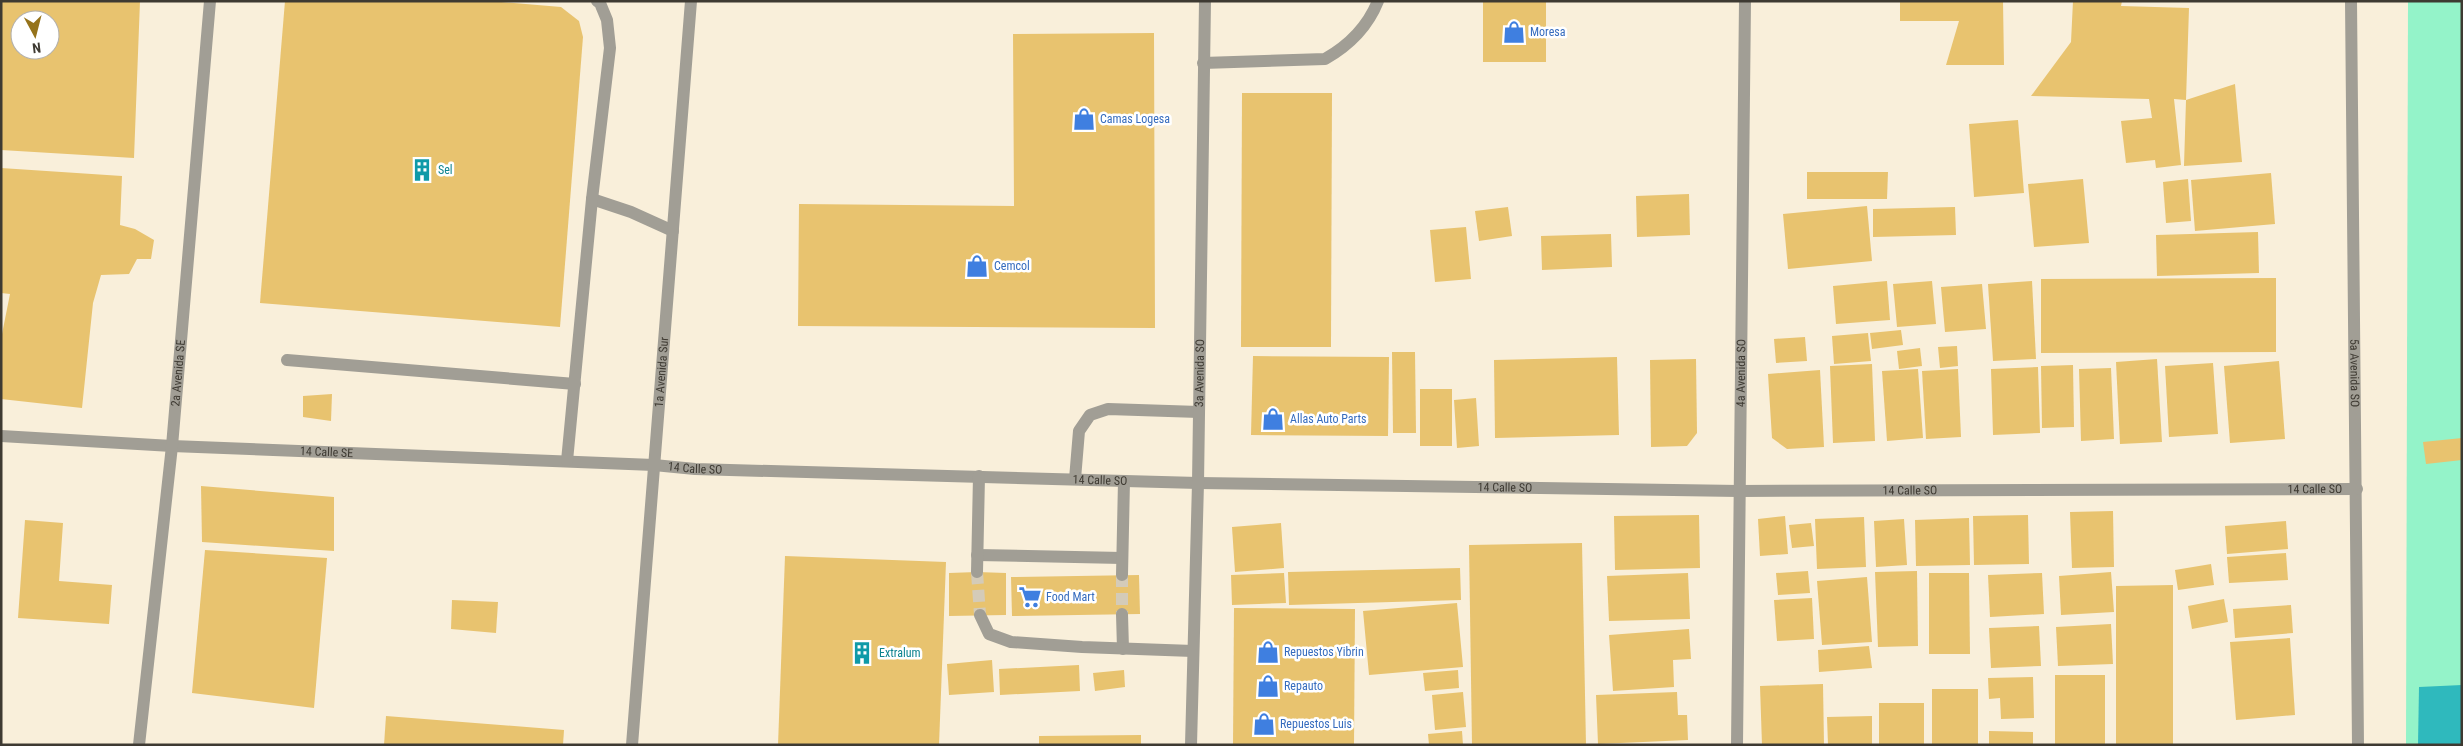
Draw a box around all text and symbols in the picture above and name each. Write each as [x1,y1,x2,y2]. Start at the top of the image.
north arrow [10,10,60,60]
shop icon: Moresa [1501,19,1527,45]
place label: Moresa [1530,25,1566,39]
text: N [31,39,42,56]
shop icon: Camas Logesa [1071,106,1097,132]
place label: Camas Logesa [1100,112,1170,126]
building icon: Sel [409,157,435,183]
place label: Sel [438,163,453,177]
shop icon: Cemcol [964,253,990,279]
place label: Cemcol [994,259,1030,273]
street label: 1a Avenida Sur [652,336,671,408]
street label: 2a Avenida SE [168,339,188,407]
street label: 3a Avenida SO [1192,339,1207,407]
street label: 4a Avenida SO [1734,339,1748,407]
street label: 5a Avenida SO [2347,339,2362,407]
shop icon: Allas Auto Parts [1260,406,1286,432]
place label: Allas Auto Parts [1290,412,1367,426]
street label: 14 Calle SE [300,444,354,460]
street label: 14 Calle SO [667,459,723,477]
street label: 14 Calle SO [1073,473,1127,488]
street label: 14 Calle SO [1478,480,1532,495]
street label: 14 Calle SO [2288,482,2342,496]
street label: 14 Calle SO [1883,483,1937,498]
supermarket icon: Food Mart [1017,584,1043,610]
place label: Food Mart [1046,590,1095,604]
shop icon: Repuestos Yibrin [1255,639,1281,665]
building icon: Extralum [849,640,875,666]
place label: Repuestos Yibrin [1284,645,1364,659]
place label: Extralum [879,646,921,660]
shop icon: Repauto [1255,673,1281,699]
place label: Repauto [1284,679,1323,693]
shop icon: Repuestos Luis [1251,711,1277,737]
place label: Repuestos Luis [1280,717,1352,731]

